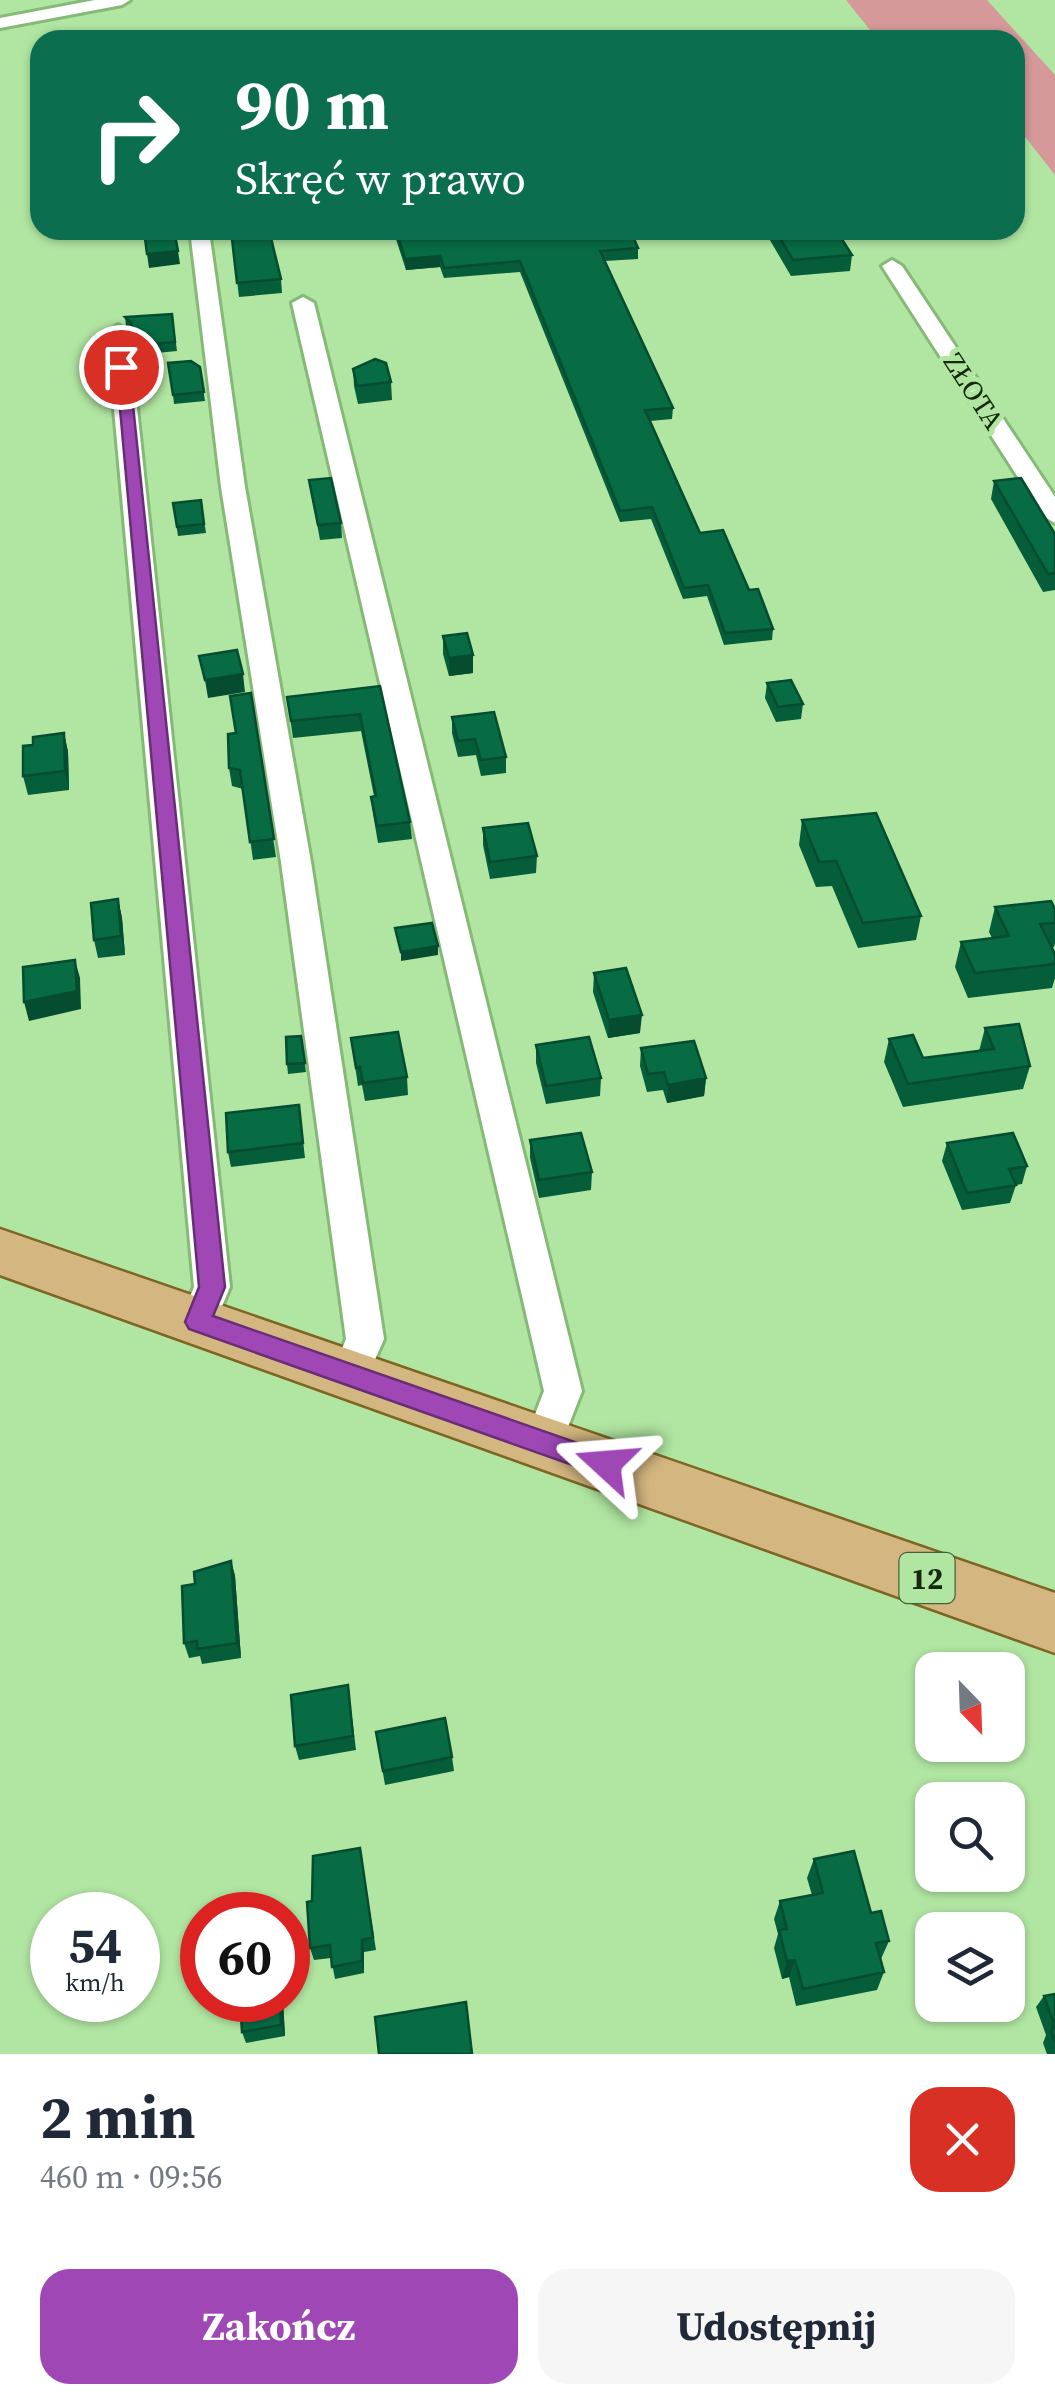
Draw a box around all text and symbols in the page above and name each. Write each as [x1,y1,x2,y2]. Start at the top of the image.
text: 90 m [235,56,389,152]
icon: right [70,70,200,200]
text: Skręć w prawo [235,147,526,209]
pin [79,325,164,410]
icon: arrive [94,340,149,395]
street label: ZŁOTA [935,345,1013,437]
position arrow [554,1412,658,1516]
road number: 12 [900,1553,954,1603]
north arrow [915,1652,1025,1762]
map controls [915,1652,1025,2022]
button: search [915,1782,1025,1892]
speed limit sign: 60 [180,1892,310,2022]
text: 54 [68,1910,122,1979]
button: layers [915,1912,1025,2022]
text: km/h [65,1965,125,1999]
text: 2 min [40,2076,196,2158]
button: close [910,2087,1015,2192]
text: 460 m · 09:56 [40,2155,222,2199]
button: Zakończ [40,2269,518,2384]
button: Udostępnij [538,2269,1015,2384]

